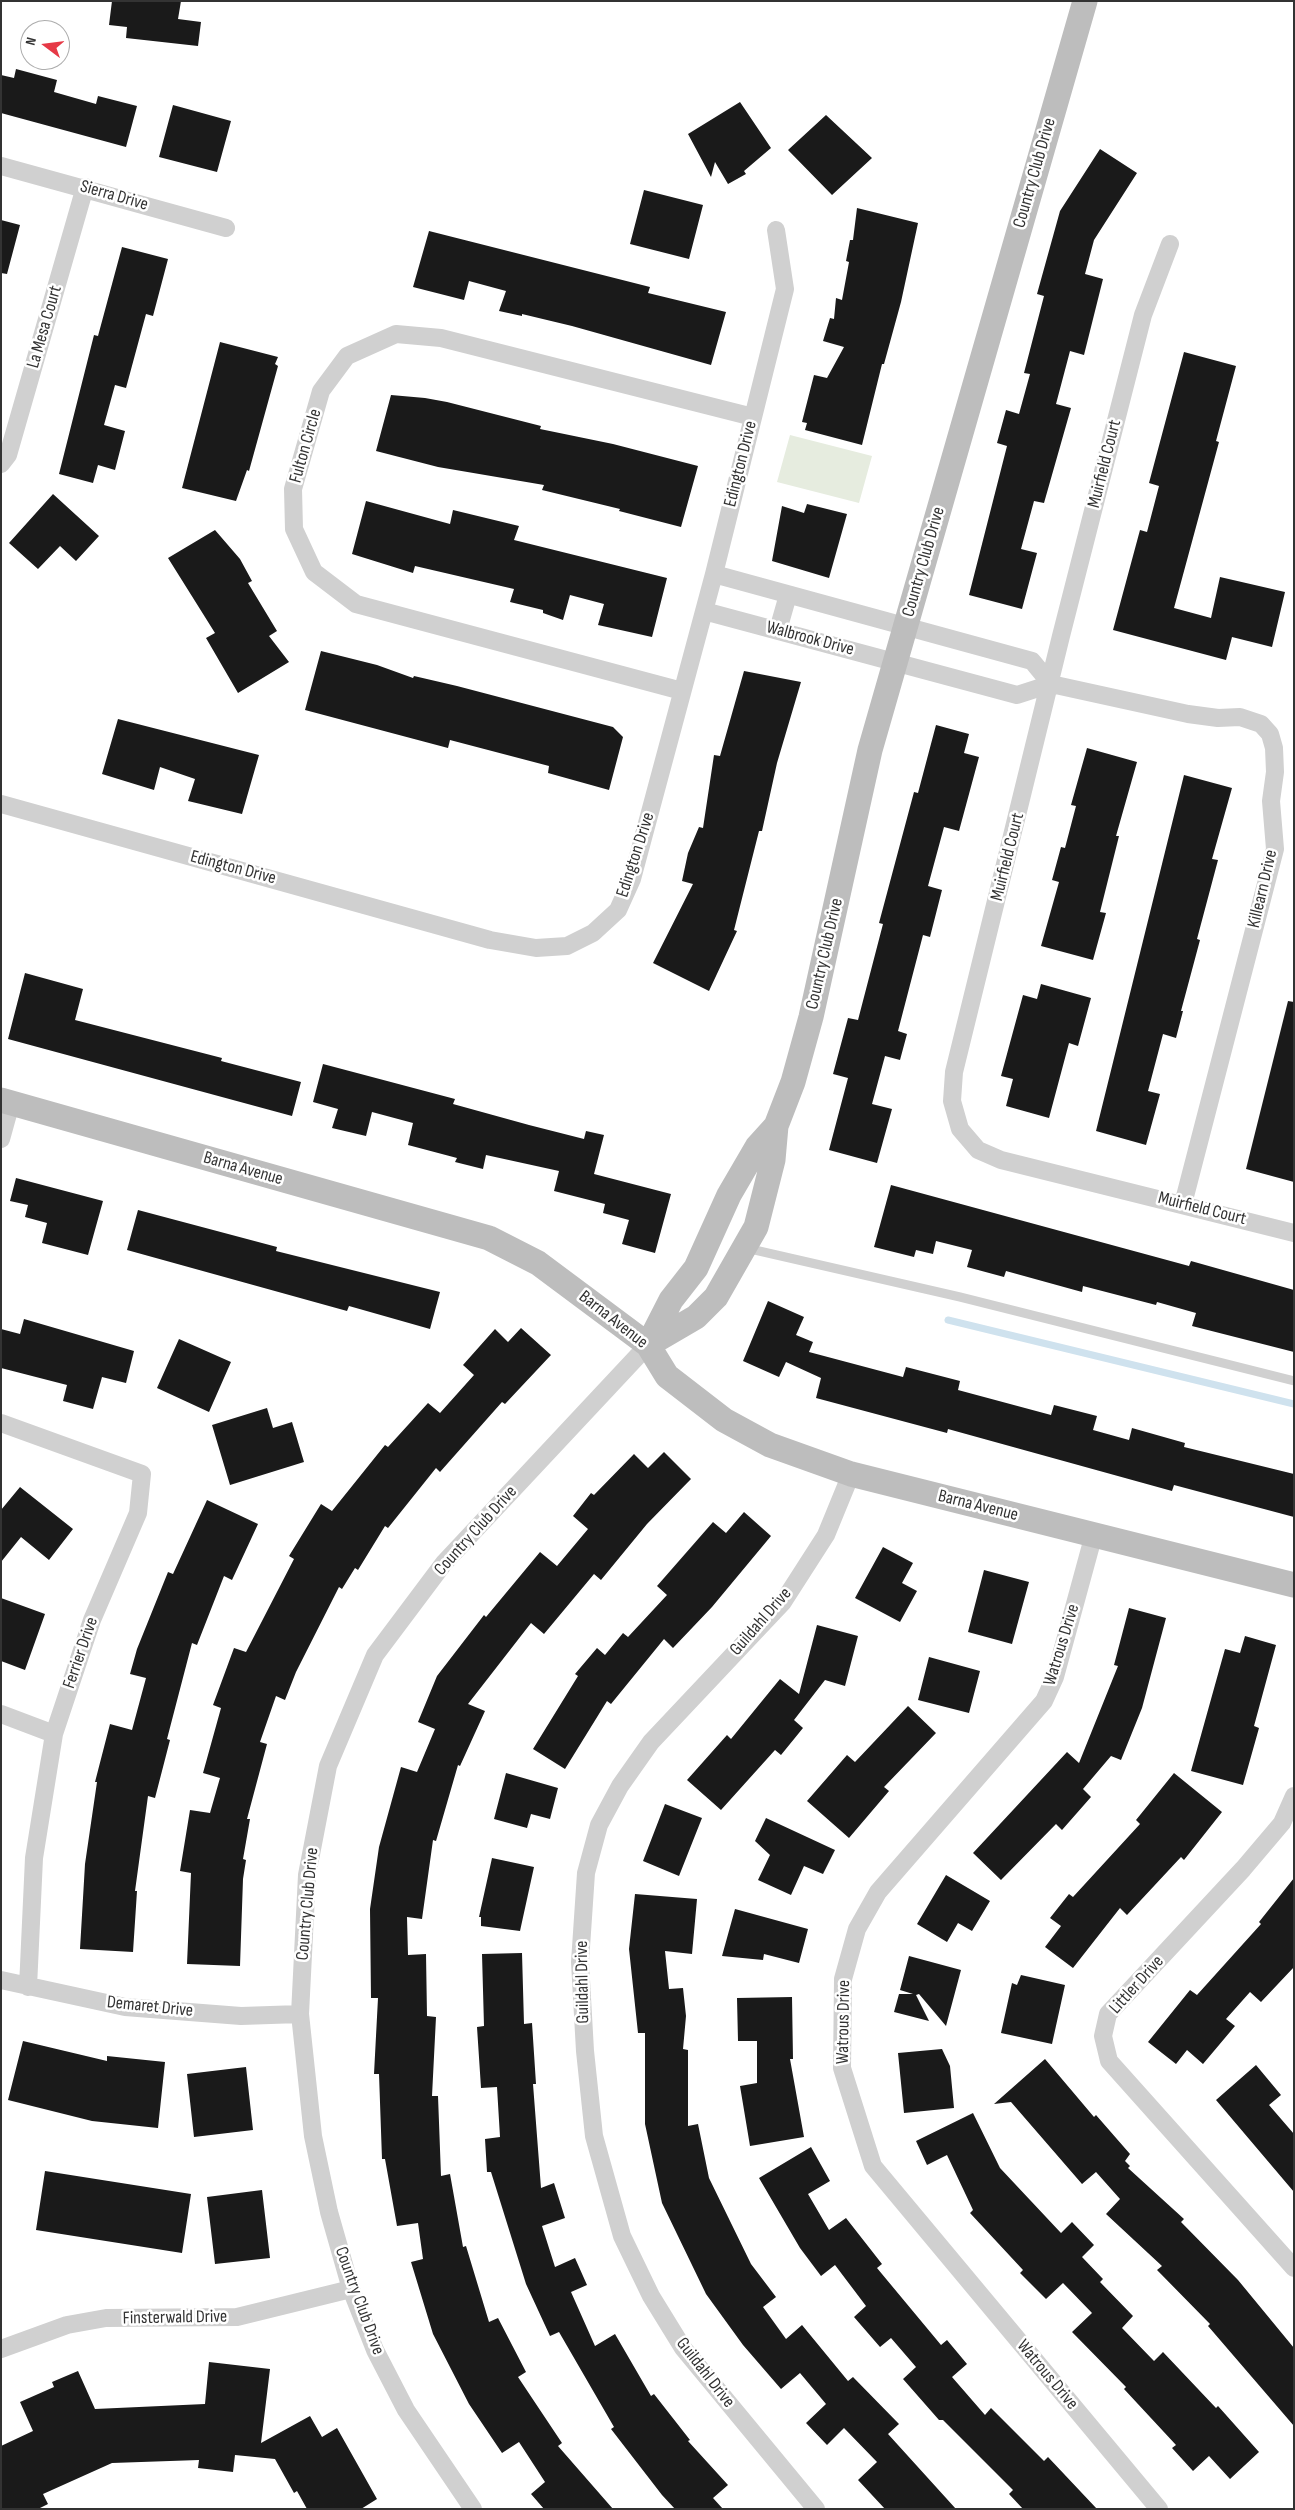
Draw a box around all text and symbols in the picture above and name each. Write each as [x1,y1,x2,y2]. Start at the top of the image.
north arrow [20,20,70,70]
text: N [22,35,40,47]
street label: Country Club Drive [1009,116,1061,230]
street label: Sierra Drive [78,176,150,216]
street label: La Mesa Court [23,283,67,371]
street label: Fulton Circle [285,407,327,485]
street label: Muirfield Court [1084,418,1126,510]
street label: Edington Drive [720,419,762,509]
street label: Country Club Drive [898,505,950,619]
street label: Walbrook Drive [764,617,856,661]
street label: Edington Drive [612,810,660,900]
street label: Muirfield Court [987,811,1029,903]
street label: Edington Drive [188,846,278,890]
street label: Killearn Drive [1244,848,1282,930]
street label: Country Club Drive [802,896,848,1012]
street label: Barna Avenue [201,1147,285,1191]
street label: Muirfield Court [1156,1188,1248,1230]
street label: Barna Avenue [574,1286,652,1354]
street label: Country Club Drive [430,1482,522,1580]
street label: Barna Avenue [936,1486,1020,1526]
street label: Guildahl Drive [726,1584,796,1660]
street label: Watrous Drive [1039,1602,1085,1688]
street label: Ferrier Drive [59,1614,103,1692]
street label: Country Club Drive [292,1847,324,1961]
street label: Guildahl Drive [571,1940,595,2024]
street label: Littler Drive [1105,1951,1169,2019]
street label: Watrous Drive [832,1980,856,2064]
street label: Demaret Drive [106,1992,194,2022]
street label: Country Club Drive [329,2244,389,2358]
street label: Finsterwald Drive [123,2306,227,2330]
street label: Guildahl Drive [671,2334,739,2412]
street label: Watrous Drive [1012,2336,1082,2414]

